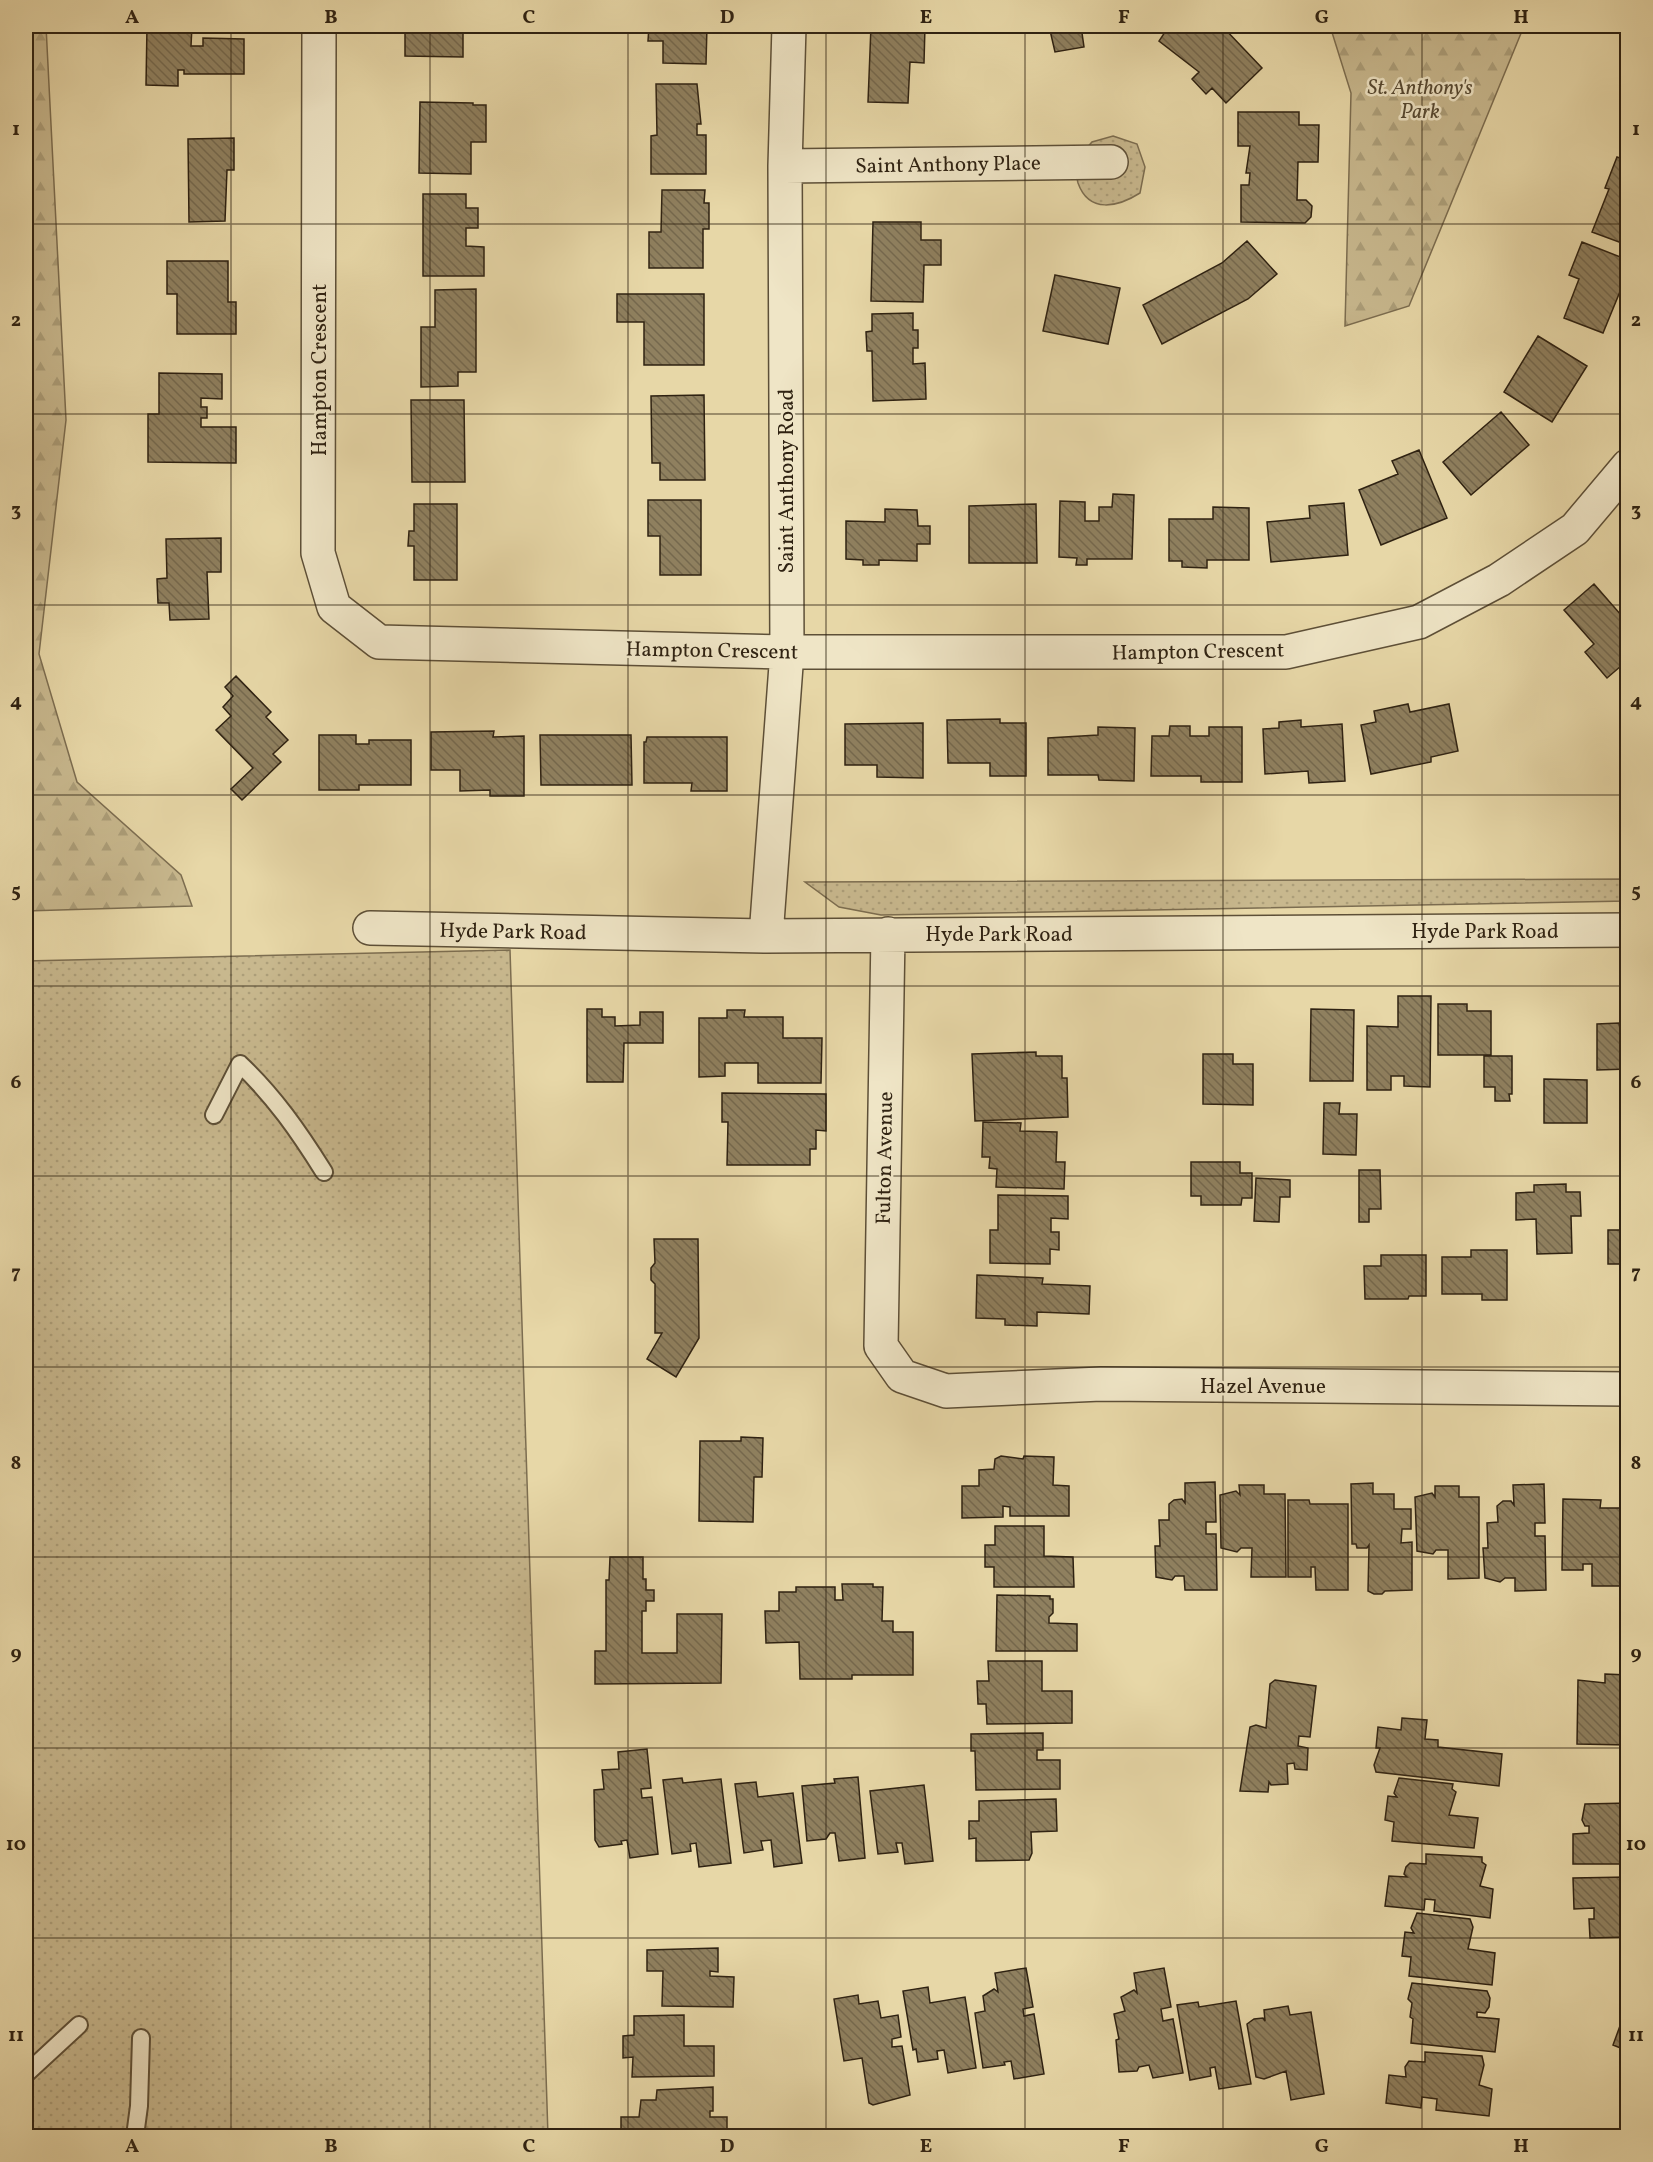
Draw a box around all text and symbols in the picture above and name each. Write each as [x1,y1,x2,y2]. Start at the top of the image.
text: A [125,4,139,32]
text: B [324,4,338,32]
text: C [523,4,536,32]
text: D [720,4,734,32]
text: E [920,4,932,32]
text: F [1118,4,1130,32]
text: G [1315,4,1329,32]
text: H [1513,4,1529,32]
park label: St. Anthony's Park [1368,74,1473,127]
text: 1 [12,116,20,144]
text: 1 [1632,116,1640,144]
street label: Saint Anthony Place [855,149,1041,182]
street label: Hampton Crescent [306,284,335,456]
text: 2 [11,307,21,335]
text: 2 [1631,307,1641,335]
street label: Saint Anthony Road [773,389,802,573]
text: 3 [11,497,21,525]
text: 3 [1631,497,1641,525]
street label: Hampton Crescent [625,635,799,668]
street label: Hampton Crescent [1111,636,1285,669]
text: 4 [10,688,22,716]
text: 4 [1630,688,1642,716]
text: 5 [11,878,21,906]
text: 5 [1631,878,1641,906]
street label: Hyde Park Road [439,917,587,948]
street label: Hyde Park Road [1411,918,1559,947]
street label: Hyde Park Road [925,921,1073,950]
text: 6 [11,1069,22,1097]
text: 6 [1631,1069,1642,1097]
street label: Fulton Avenue [870,1091,901,1225]
text: 7 [11,1259,21,1287]
text: 7 [1631,1259,1641,1287]
street label: Hazel Avenue [1200,1373,1326,1402]
text: 8 [11,1450,21,1478]
text: 8 [1631,1450,1641,1478]
text: 9 [10,1640,22,1668]
text: 9 [1630,1640,1642,1668]
text: 10 [6,1831,26,1859]
text: 10 [1626,1831,1646,1859]
text: 11 [8,2022,24,2050]
text: 11 [1628,2022,1644,2050]
text: A [125,2133,139,2161]
text: B [324,2133,338,2161]
text: C [523,2133,536,2161]
text: D [720,2133,734,2161]
text: E [920,2133,932,2161]
text: F [1118,2133,1130,2161]
text: G [1315,2133,1329,2161]
text: H [1513,2133,1529,2161]

